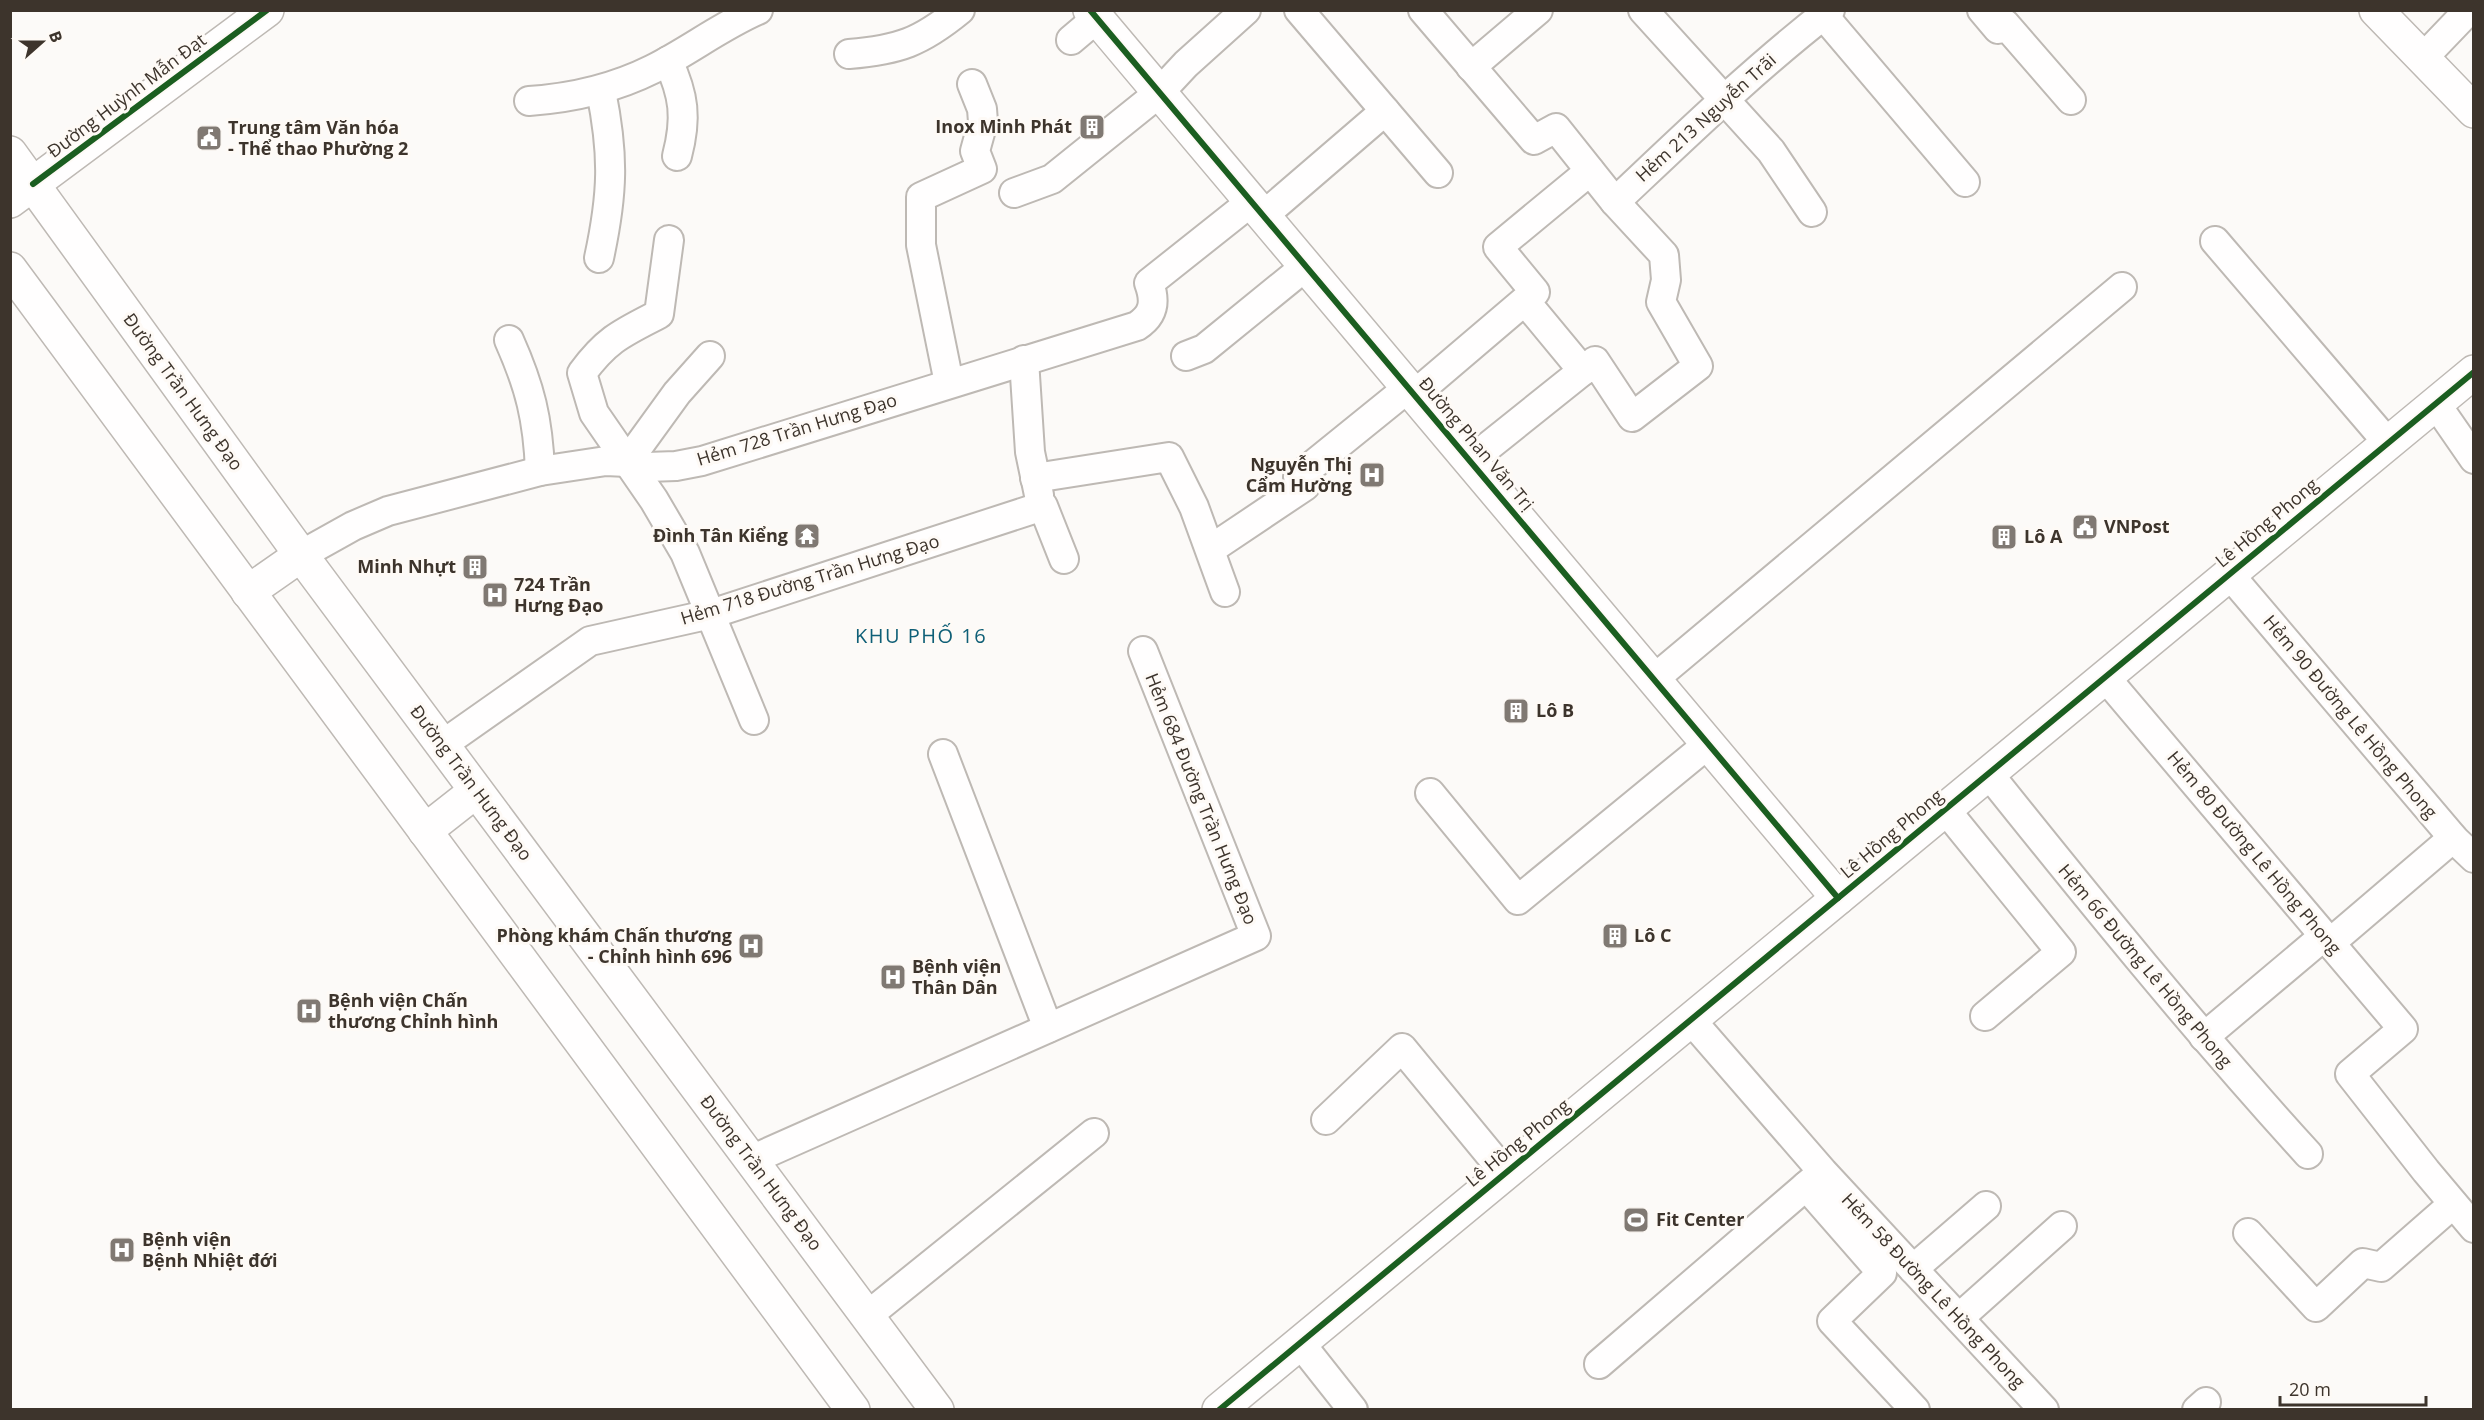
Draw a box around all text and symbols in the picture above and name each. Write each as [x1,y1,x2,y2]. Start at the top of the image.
north arrow [12,12,72,72]
street label: Đường Huỳnh Mẫn Đạt [42,28,211,163]
text: B [44,28,68,46]
street label: Hẻm 213 Nguyễn Trãi [1630,48,1781,187]
building icon: Inox Minh Phát [1077,112,1107,142]
place label: Inox Minh Phát [935,114,1072,138]
place label: Trung tâm Văn hóa - Thể thao Phường 2 [228,115,408,160]
public building icon: Trung tâm Văn hóa - Thể thao Phường 2 [194,123,224,153]
street label: Đường Trần Hưng Đạo [119,308,249,475]
street label: Đường Phan Văn Trị [1414,372,1540,515]
street label: Hẻm 728 Trần Hưng Đạo [694,387,900,471]
place label: Nguyễn Thị Cẩm Hường [1246,452,1352,497]
hospital icon: Nguyễn Thị Cẩm Hường [1357,460,1387,490]
street label: Lê Hồng Phong [2210,472,2323,572]
public building icon: VNPost [2070,512,2100,542]
place label: VNPost [2104,514,2170,538]
temple icon: Đình Tân Kiểng [792,521,822,551]
building icon: Lô A [1989,522,2019,552]
place label: Đình Tân Kiểng [653,523,788,547]
place label: Lô A [2024,524,2063,548]
street label: Hẻm 718 Đường Trần Hưng Đạo [677,528,942,630]
building icon: Minh Nhựt [460,552,490,582]
place label: Minh Nhựt [357,554,456,578]
place label: 724 Trần Hưng Đạo [514,572,603,617]
hospital icon: 724 Trần Hưng Đạo [480,580,510,610]
street label: Hẻm 90 Đường Lê Hồng Phong [2258,610,2443,823]
district label: KHU PHỐ 16 [855,622,987,649]
street label: Hẻm 684 Đường Trần Hưng Đạo [1140,669,1263,928]
building icon: Lô B [1501,696,1531,726]
place label: Lô B [1536,698,1574,722]
street label: Đường Trần Hưng Đạo [405,700,538,865]
street label: Hẻm 80 Đường Lê Hồng Phong [2162,746,2347,959]
street label: Lê Hồng Phong [1835,783,1948,883]
street label: Hẻm 66 Đường Lê Hồng Phong [2053,859,2238,1072]
building icon: Lô C [1600,921,1630,951]
place label: Phòng khám Chấn thương - Chỉnh hình 696 [497,923,732,968]
place label: Lô C [1634,923,1671,947]
hospital icon: Phòng khám Chấn thương - Chỉnh hình 696 [736,931,766,961]
place label: Bệnh viện Thân Dân [912,954,1001,999]
hospital icon: Bệnh viện Thân Dân [878,962,908,992]
place label: Bệnh viện Chấn thương Chỉnh hình [328,988,498,1033]
hospital icon: Bệnh viện Chấn thương Chỉnh hình [294,996,324,1026]
street label: Đường Trần Hưng Đạo [695,1090,828,1255]
street label: Lê Hồng Phong [1460,1093,1575,1192]
street label: Hẻm 58 Đường Lê Hồng Phong [1837,1188,2031,1393]
sports icon: Fit Center [1621,1205,1651,1235]
place label: Fit Center [1656,1207,1744,1231]
place label: Bệnh viện Bệnh Nhiệt đới [142,1227,278,1272]
hospital icon: Bệnh viện Bệnh Nhiệt đới [107,1235,137,1265]
scale bar [2280,1369,2426,1407]
text: 20 m [2289,1377,2331,1401]

